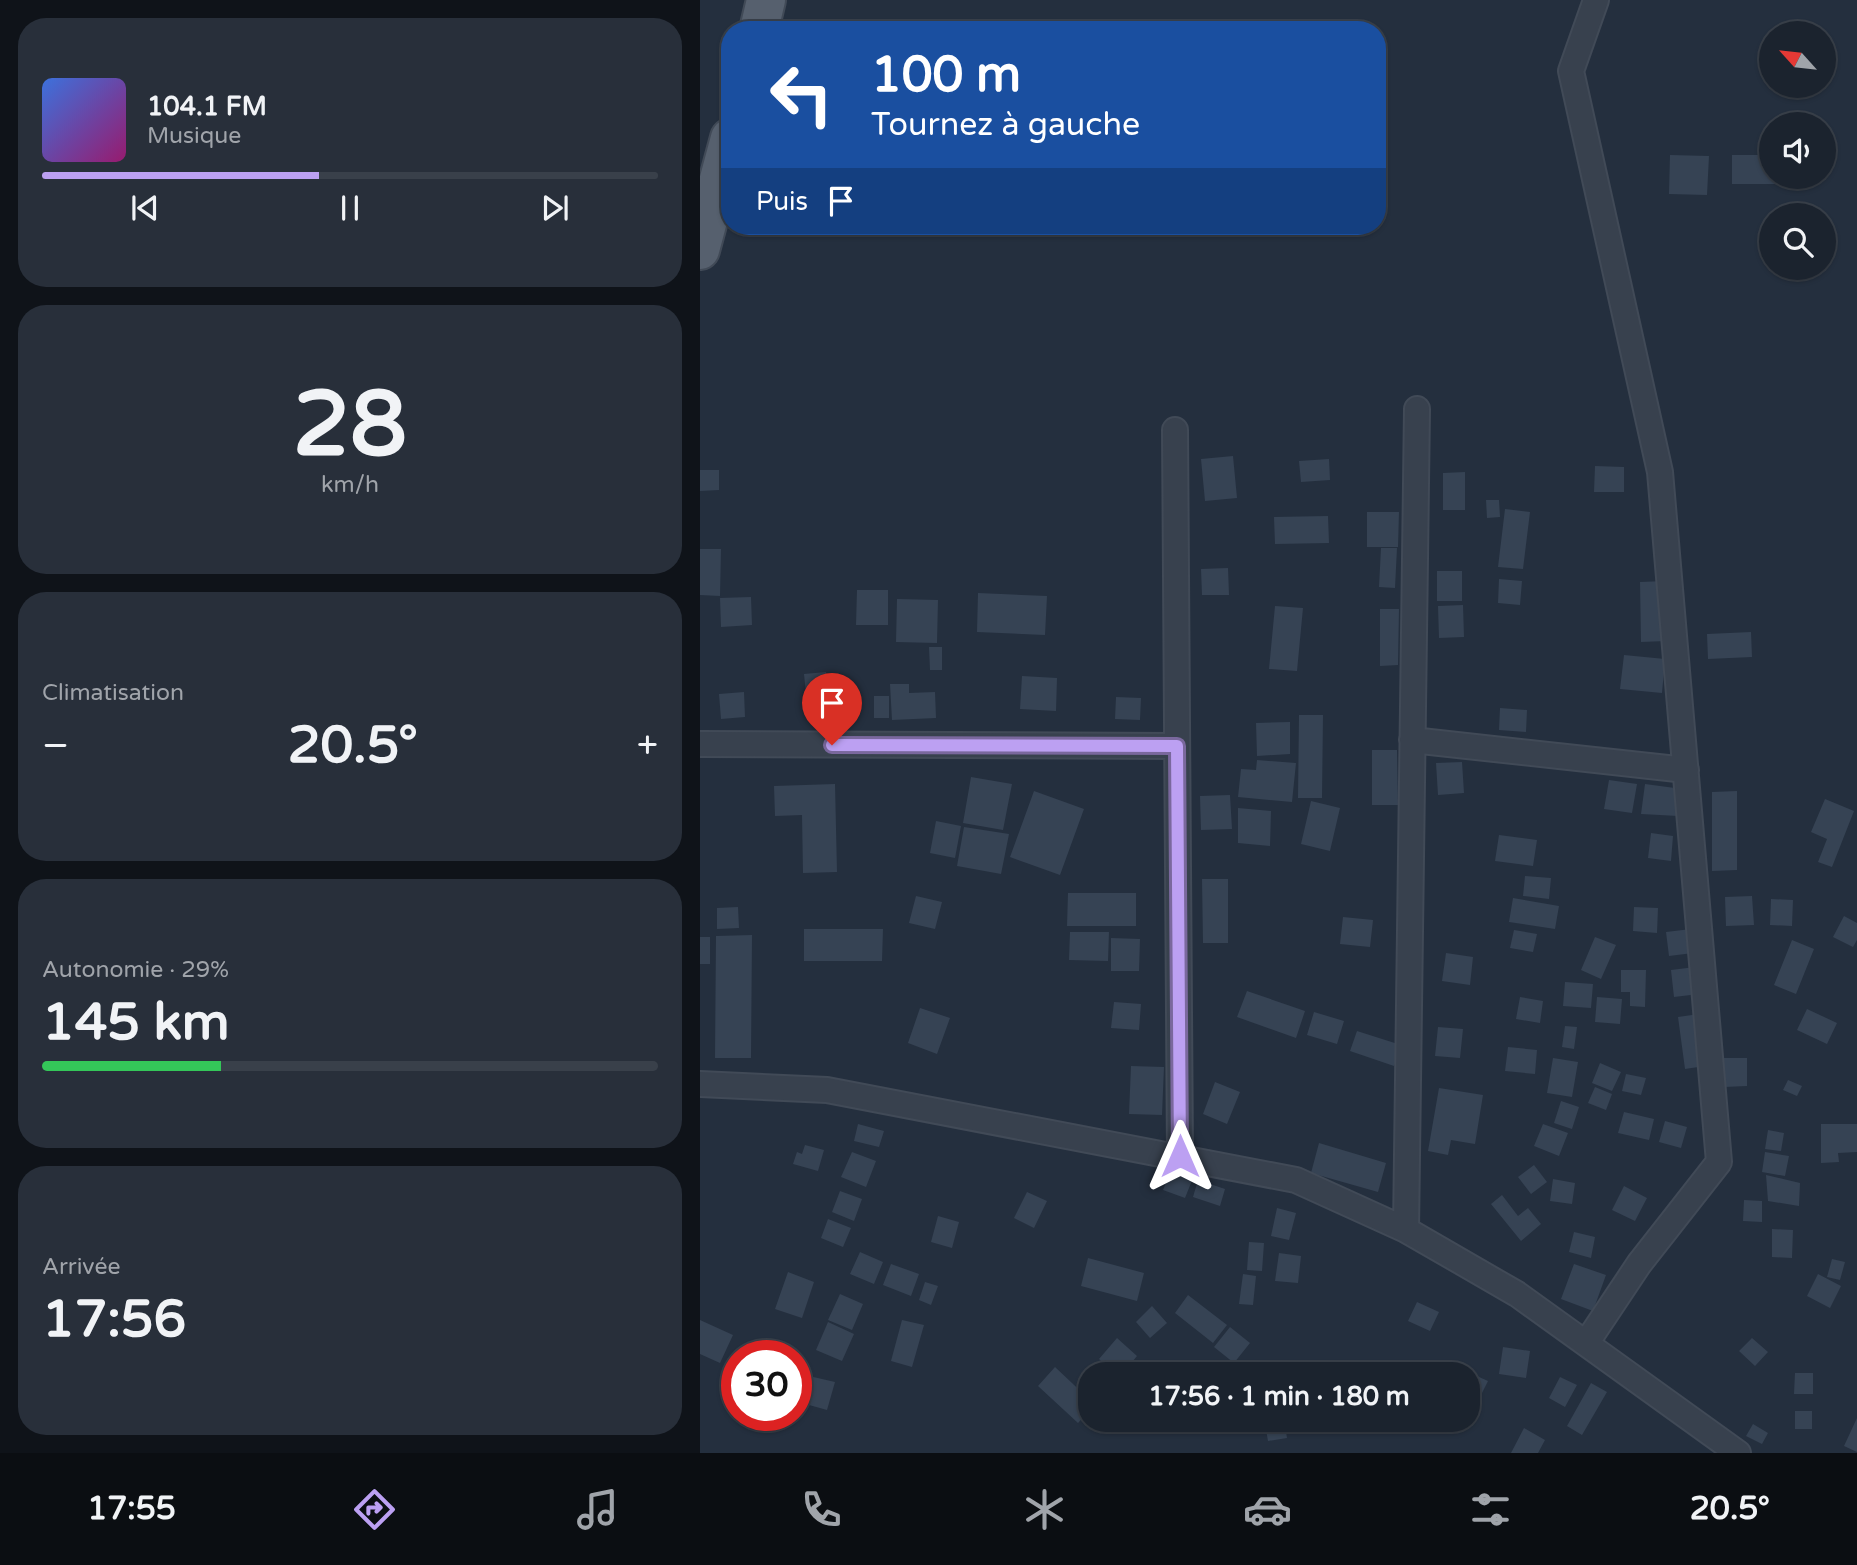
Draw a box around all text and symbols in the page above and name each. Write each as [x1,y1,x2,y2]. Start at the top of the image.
north arrow [1759,21,1836,98]
map controls [1759,21,1836,280]
text: 100 m [871,46,1021,105]
icon: left [756,49,847,140]
text: 104.1 FM [147,91,267,122]
text: Tournez à gauche [871,106,1140,144]
button: sound [1759,112,1836,189]
text: Musique [147,122,241,150]
icon: arrive [822,182,860,220]
text: Puis [756,186,808,217]
icon: previous [126,189,164,227]
icon: pause [331,189,369,227]
icon: next [536,189,574,227]
button: search [1759,203,1836,280]
text: 28 [293,370,407,480]
text: km/h [321,471,379,499]
pin [802,673,862,745]
text: Climatisation [42,679,184,707]
icon: arrive [813,684,851,722]
text: 20.5° [288,714,418,777]
text: − [42,723,69,769]
text: + [637,723,658,769]
text: Autonomie · 29% [42,956,229,984]
text: 145 km [42,991,230,1054]
position arrow [1143,1119,1217,1193]
text: Arrivée [42,1253,120,1281]
text: 17:56 [42,1288,186,1351]
speed limit sign: 30 [721,1340,812,1431]
text: 17:56 · 1 min · 180 m [1148,1381,1410,1412]
icon: directions [350,1485,399,1534]
icon: music [573,1485,622,1534]
icon: phone [797,1485,846,1534]
icon: climate [1020,1485,1069,1534]
icon: car [1243,1485,1292,1534]
icon: filters [1466,1485,1515,1534]
text: 17:55 [87,1490,176,1528]
text: 20.5° [1690,1490,1770,1528]

